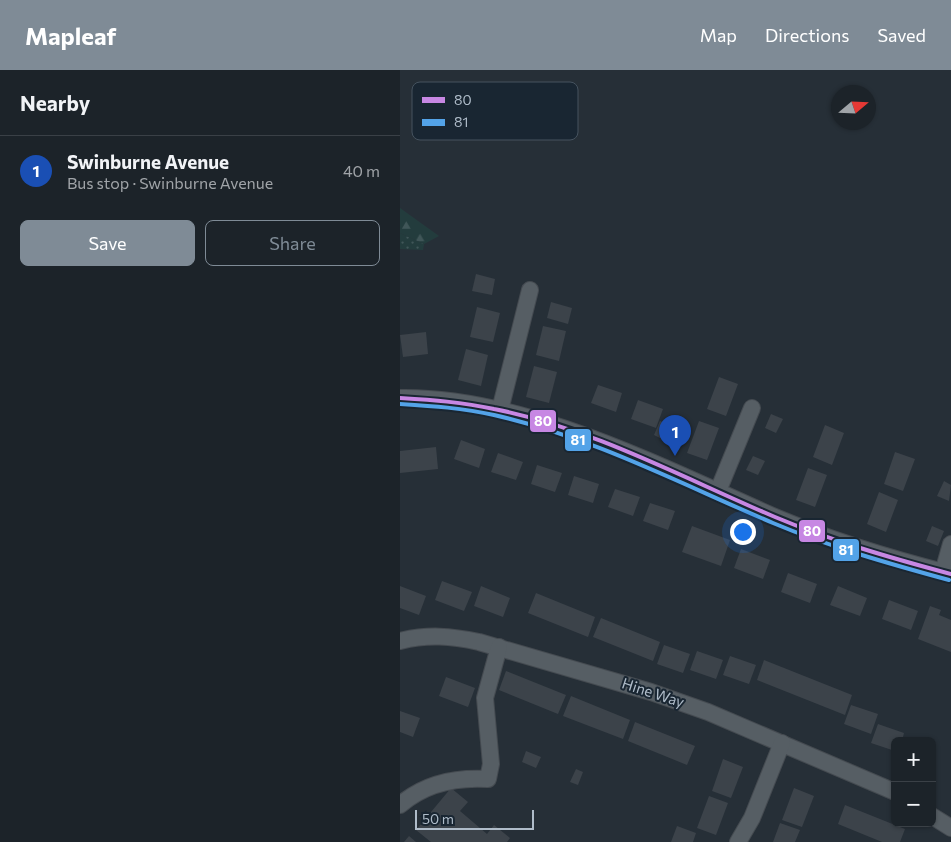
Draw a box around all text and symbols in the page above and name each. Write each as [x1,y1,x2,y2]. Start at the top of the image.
text: Mapleaf [25,21,116,50]
text: Map [700,24,737,46]
text: Directions [765,24,849,46]
text: Saved [877,24,926,46]
legend [412,82,578,140]
north arrow [831,85,876,130]
text: Nearby [20,90,90,115]
text: 80 [454,91,472,108]
text: 81 [454,113,468,130]
text: Swinburne Avenue [67,150,229,173]
text: 1 [32,161,40,180]
text: 40 m [343,161,380,180]
text: Bus stop · Swinburne Avenue [67,173,273,192]
button: Save [20,220,195,266]
button: Share [205,220,380,266]
line badge: 80 [529,409,557,433]
text: 80 [534,412,552,429]
pin: 1 [659,415,691,456]
line badge: 81 [564,428,592,452]
text: 81 [571,431,586,448]
your location [730,519,756,545]
line badge: 80 [798,519,826,543]
text: 80 [803,522,821,539]
line badge: 81 [832,538,860,562]
text: 81 [839,541,854,558]
street label: Hine Way [620,674,687,711]
map controls [891,737,936,827]
button: + [891,737,936,782]
button: − [891,782,936,827]
scale bar [415,807,534,830]
text: 50 m [422,810,454,827]

